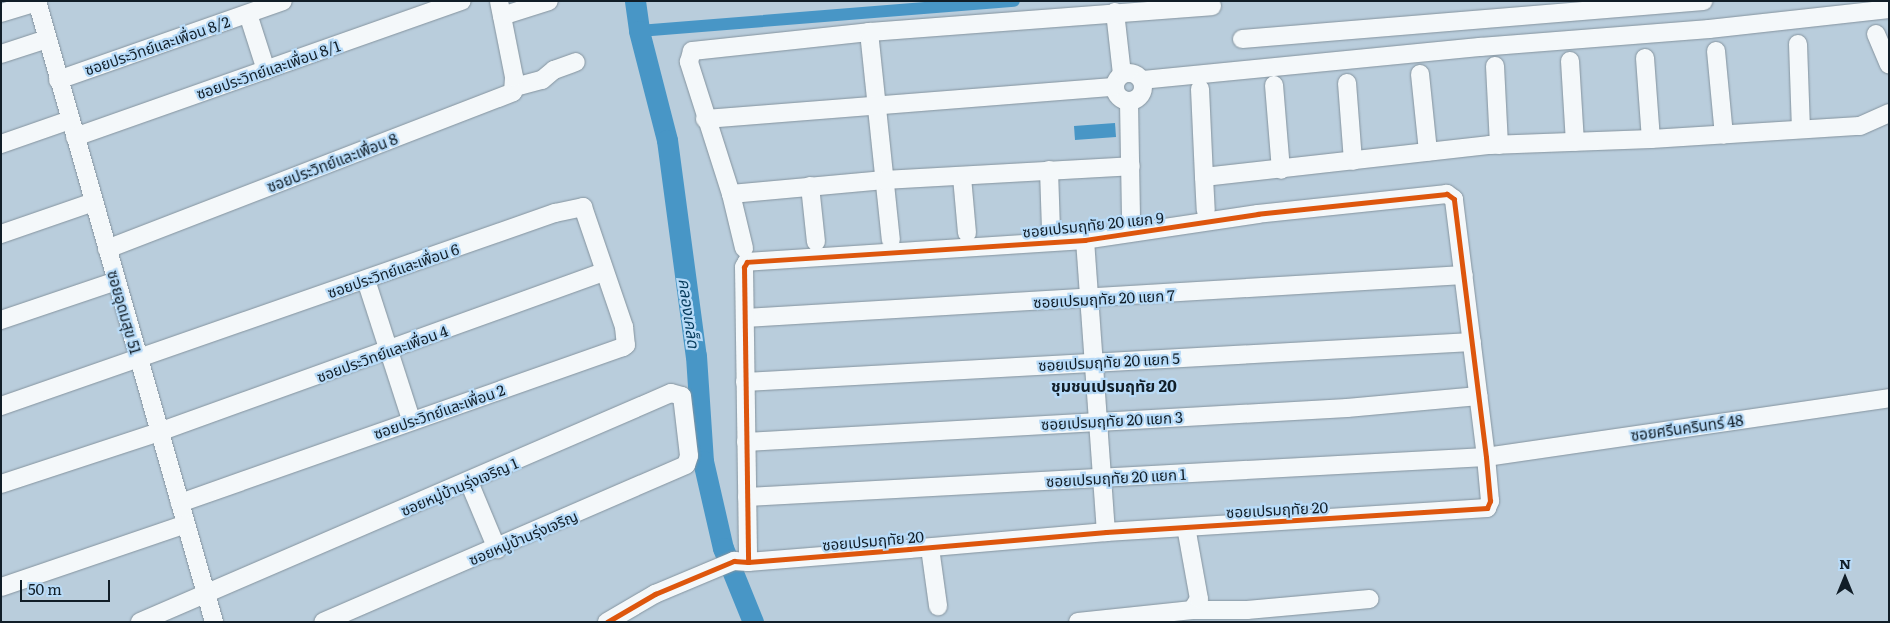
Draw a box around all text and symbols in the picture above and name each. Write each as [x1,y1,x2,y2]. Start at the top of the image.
street label: ซอยประวิทย์และเพื่อน 8/2 [82,12,232,78]
street label: ซอยประวิทย์และเพื่อน 8/1 [194,36,342,102]
street label: ซอยประวิทย์และเพื่อน 8 [264,129,400,195]
street label: ซอยเปรมฤทัย 20 แยก 9 [1021,208,1165,240]
street label: ซอยประวิทย์และเพื่อน 6 [325,239,461,301]
street label: ซอยอุดมสุข 51 [104,268,146,356]
water label: คลองเคล็ด [676,277,704,349]
street label: ซอยเปรมฤทัย 20 แยก 7 [1033,285,1175,311]
street label: ซอยประวิทย์และเพื่อน 4 [314,321,450,385]
street label: ซอยเปรมฤทัย 20 แยก 5 [1038,348,1180,374]
district label: ชุมชนเปรมฤทัย 20 [1051,375,1177,395]
street label: ซอยประวิทย์และเพื่อน 2 [371,380,507,442]
street label: ซอยเปรมฤทัย 20 แยก 3 [1041,407,1183,433]
street label: ซอยศรีนครินทร์ 48 [1630,410,1744,444]
street label: ซอยหมู่บ้านรุ่งเจริญ 1 [398,453,520,519]
street label: ซอยเปรมฤทัย 20 แยก 1 [1046,464,1186,490]
street label: ซอยเปรมฤทัย 20 [1226,497,1328,521]
street label: ซอยหมู่บ้านรุ่งเจริญ [466,506,580,568]
street label: ซอยเปรมฤทัย 20 [821,527,925,553]
north arrow [1820,553,1870,603]
text: N [1839,553,1851,573]
scale bar [22,570,112,602]
text: 50 m [28,577,62,600]

